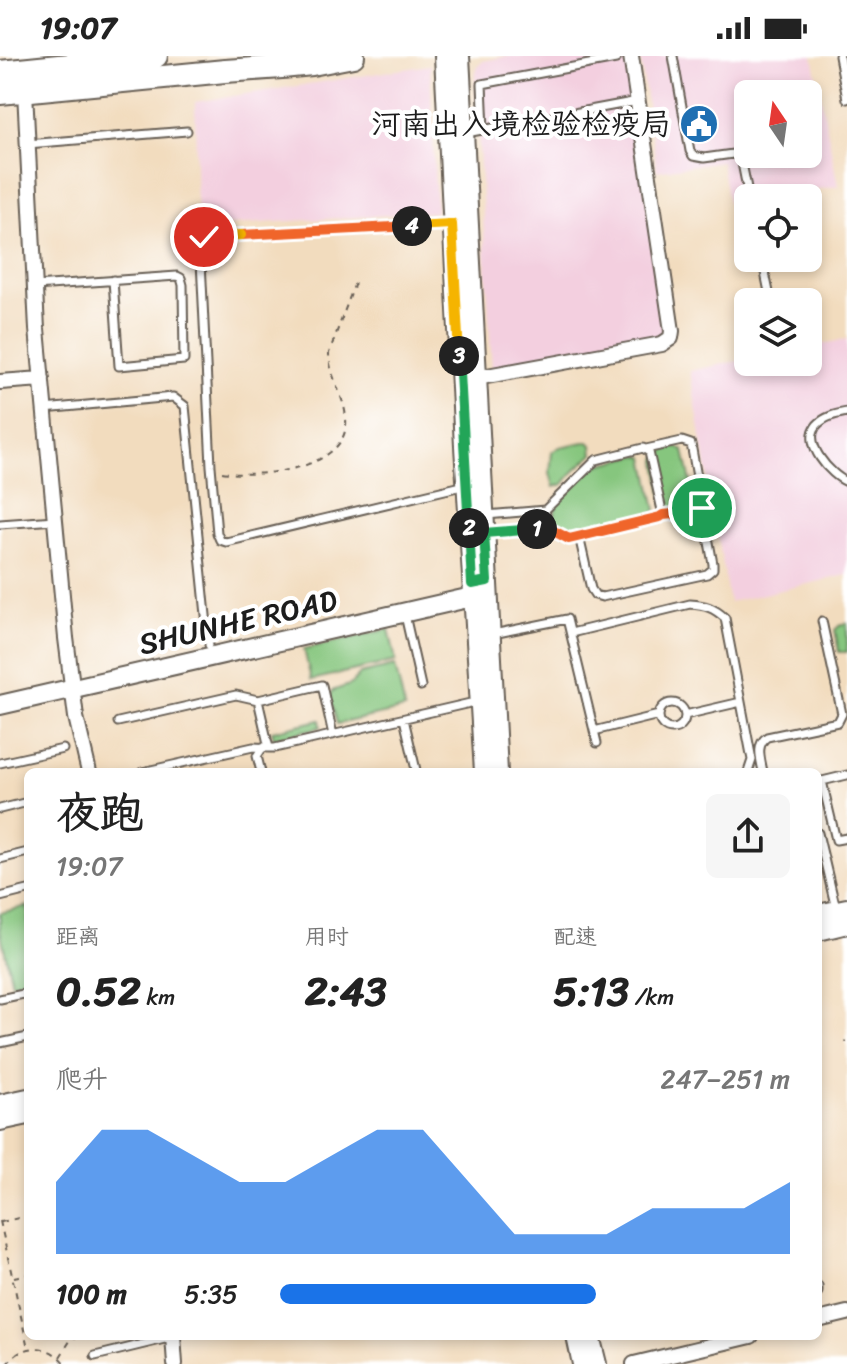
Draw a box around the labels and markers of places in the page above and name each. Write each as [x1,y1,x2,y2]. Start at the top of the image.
place label: 河南出入境检验检疫局 [371,97,671,151]
public building icon: 河南出入境检验检疫局 [678,103,720,145]
pin [170,203,238,271]
pin: 4 [392,206,432,246]
pin: 3 [439,336,479,376]
pin [668,474,736,542]
pin: 2 [449,508,489,548]
pin: 1 [517,509,557,549]

